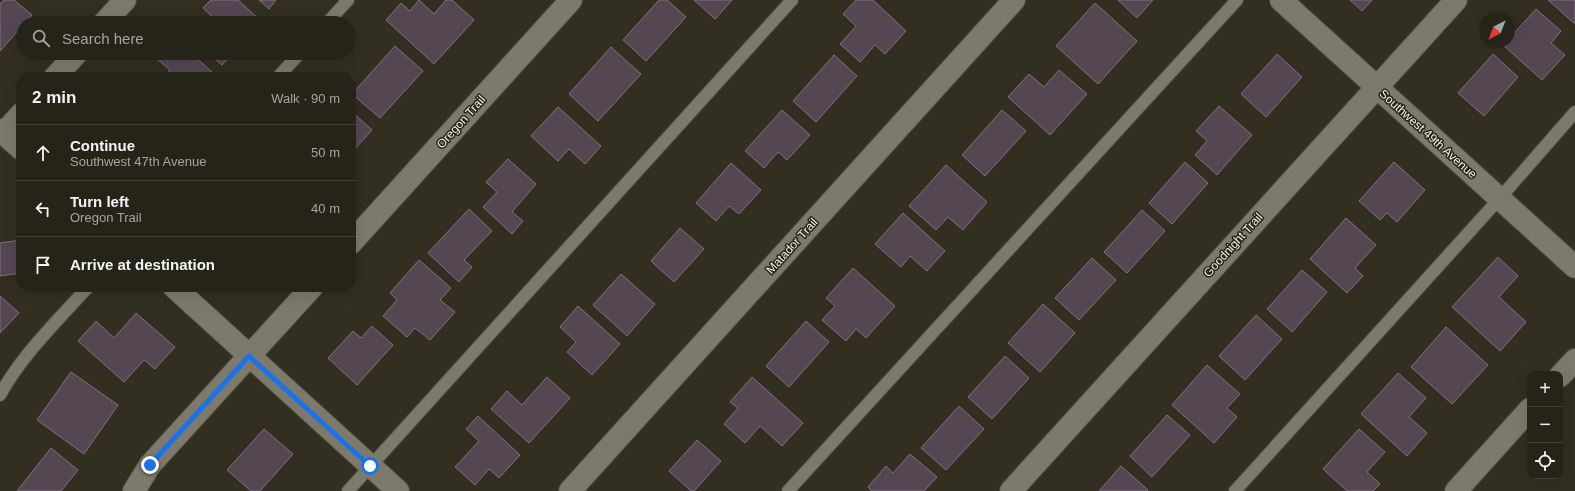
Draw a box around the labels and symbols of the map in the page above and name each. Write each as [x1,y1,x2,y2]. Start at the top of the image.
north arrow [1479,12,1515,48]
street label: Southwest 49th Avenue [1377,87,1480,182]
street label: Oregon Trail [434,93,488,151]
street label: Goodnight Trail [1201,210,1265,280]
street label: Matador Trail [763,215,821,277]
route end [141,456,159,474]
route start [361,457,379,475]

